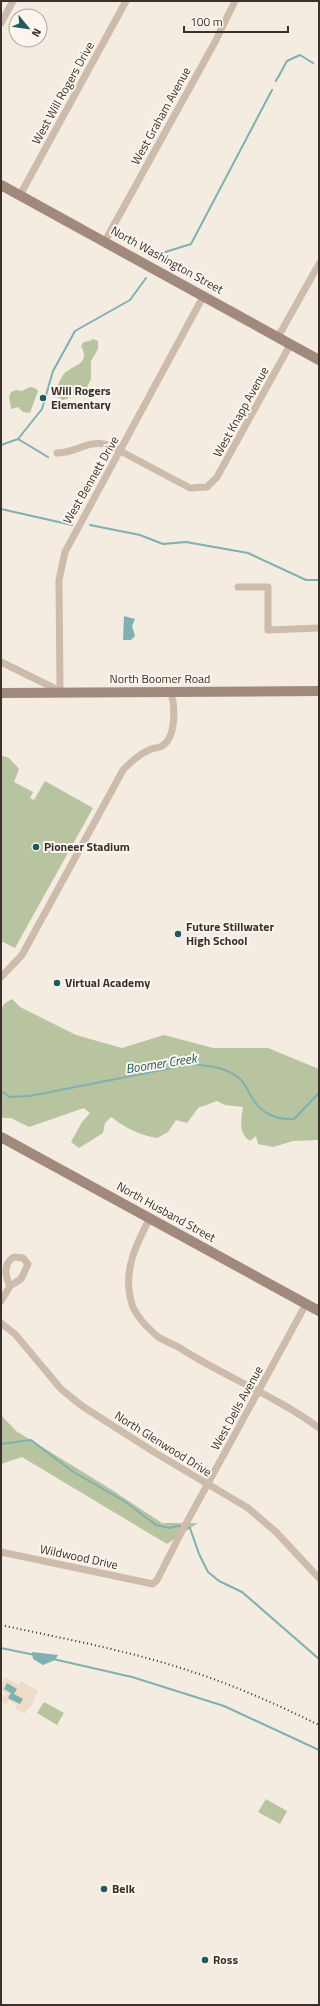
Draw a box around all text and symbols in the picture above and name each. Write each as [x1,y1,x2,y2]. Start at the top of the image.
north arrow [8,8,48,48]
scale bar [184,8,288,34]
text: 100 m [190,12,223,31]
text: N [28,26,46,40]
street label: West Will Rogers Drive [26,38,99,148]
street label: West Graham Avenue [126,63,195,168]
street label: North Washington Street [107,221,228,299]
street label: West Knapp Avenue [208,363,273,461]
place label: Will Rogers Elementary [51,381,111,414]
marker: Will Rogers Elementary [38,393,48,403]
street label: West Bennett Drive [58,432,123,527]
street label: North Boomer Road [110,669,210,688]
place label: Pioneer Stadium [44,837,130,856]
marker: Pioneer Stadium [31,842,41,852]
place label: Future Stillwater High School [186,917,274,950]
marker: Future Stillwater High School [173,929,183,939]
place label: Virtual Academy [65,973,150,992]
marker: Virtual Academy [52,978,62,988]
water label: Boomer Creek [124,1047,200,1078]
street label: North Husband Street [113,1176,220,1247]
street label: West Dells Avenue [205,1362,268,1453]
street label: North Glenwood Drive [111,1406,216,1481]
street label: Wildwood Drive [38,1539,120,1574]
place label: Belk [112,1879,136,1898]
marker: Belk [99,1884,109,1894]
place label: Ross [213,1950,238,1969]
marker: Ross [200,1955,210,1965]

